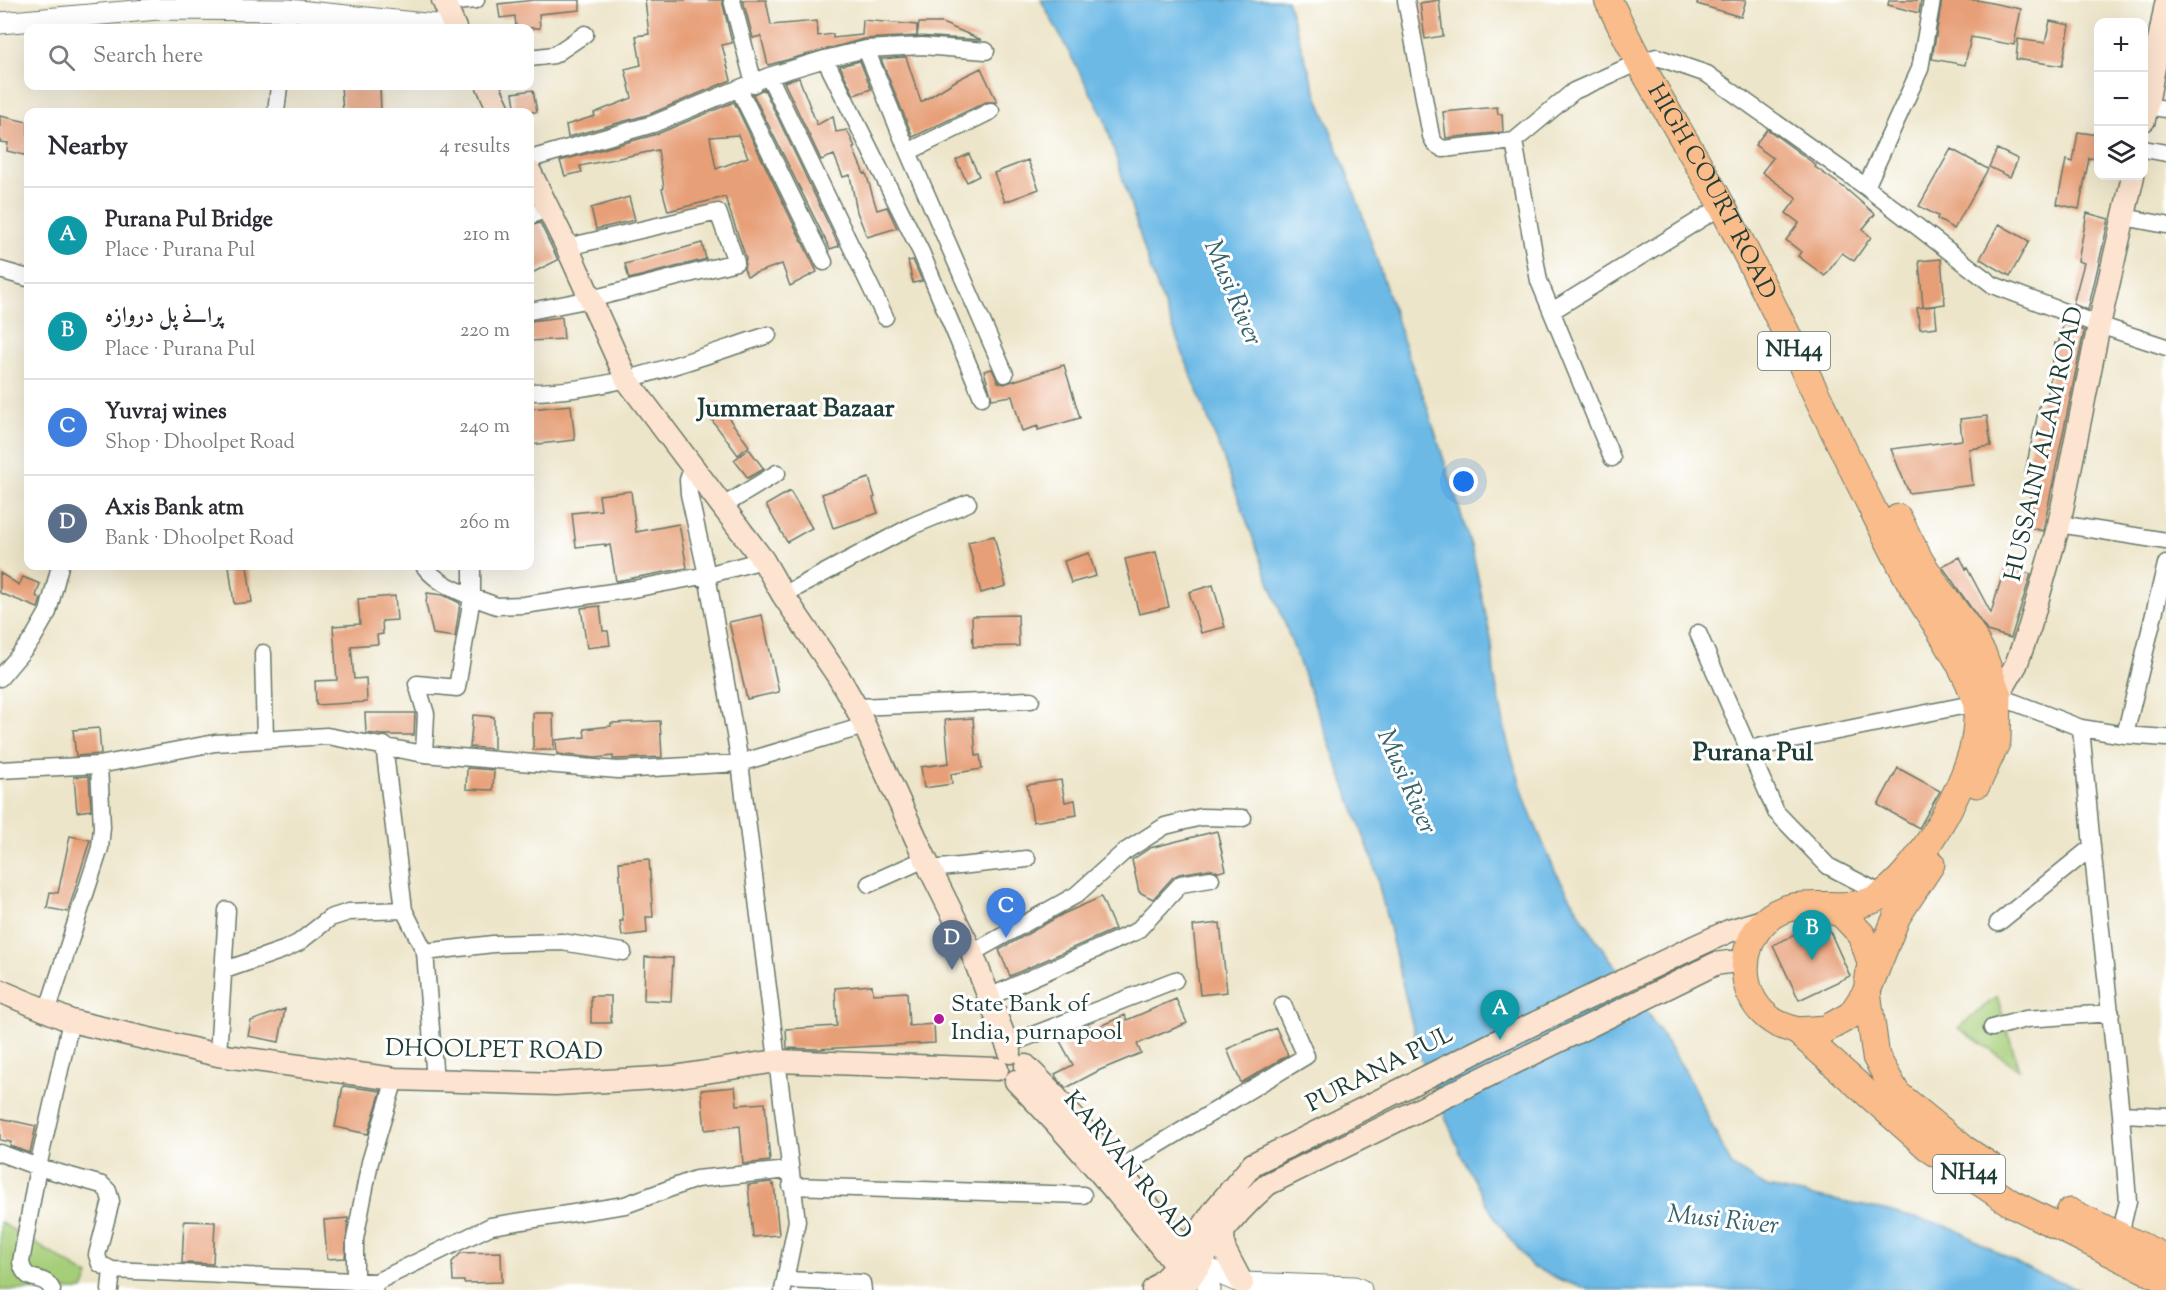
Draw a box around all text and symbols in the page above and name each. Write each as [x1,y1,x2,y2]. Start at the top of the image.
map controls [2094,18,2148,180]
button: + [2094,18,2148,72]
search box [24,24,534,90]
icon: search [45,41,78,74]
text: Search here [93,41,203,73]
button: − [2094,72,2148,126]
street label: HIGH COURT ROAD [1638,78,1784,306]
button: layers [2094,126,2148,180]
text: Nearby [48,129,128,166]
text: 4 results [439,133,510,162]
text: Purana Pul Bridge [105,205,273,237]
text: A [59,221,76,250]
text: 210 m [463,221,510,250]
water label: Musi River [1193,234,1271,352]
text: Place · Purana Pul [105,237,255,266]
text: پرانے پل دروازہ [105,301,223,333]
street label: HUSSAINI ALAM ROAD [1997,303,2093,585]
text: B [61,317,74,346]
text: 220 m [460,317,510,346]
road number: NH44 [1758,332,1830,370]
text: Place · Purana Pul [105,336,255,365]
district label: Jummeraat Bazaar [696,391,895,428]
text: Yuvraj wines [105,397,227,429]
text: C [59,413,76,442]
text: 240 m [459,413,510,442]
text: Shop · Dhoolpet Road [105,429,295,458]
your location [1449,467,1478,496]
text: Axis Bank atm [105,493,244,525]
text: D [60,509,75,538]
text: 260 m [459,509,510,538]
text: Bank · Dhoolpet Road [105,525,294,554]
water label: Musi River [1366,723,1446,841]
district label: Purana Pul [1693,735,1814,772]
pin: C [986,888,1026,938]
pin: B [1792,910,1832,960]
pin: D [932,920,972,970]
place label: State Bank of India, purnapool [951,988,1123,1050]
pin: A [1480,990,1520,1040]
marker: State Bank of India, purnapool [932,1012,946,1026]
street label: PURANA PUL [1301,1018,1459,1122]
street label: DHOOLPET ROAD [385,1032,603,1070]
street label: KARVAN ROAD [1054,1084,1200,1248]
road number: NH44 [1933,1155,2005,1193]
water label: Musi River [1665,1197,1781,1245]

